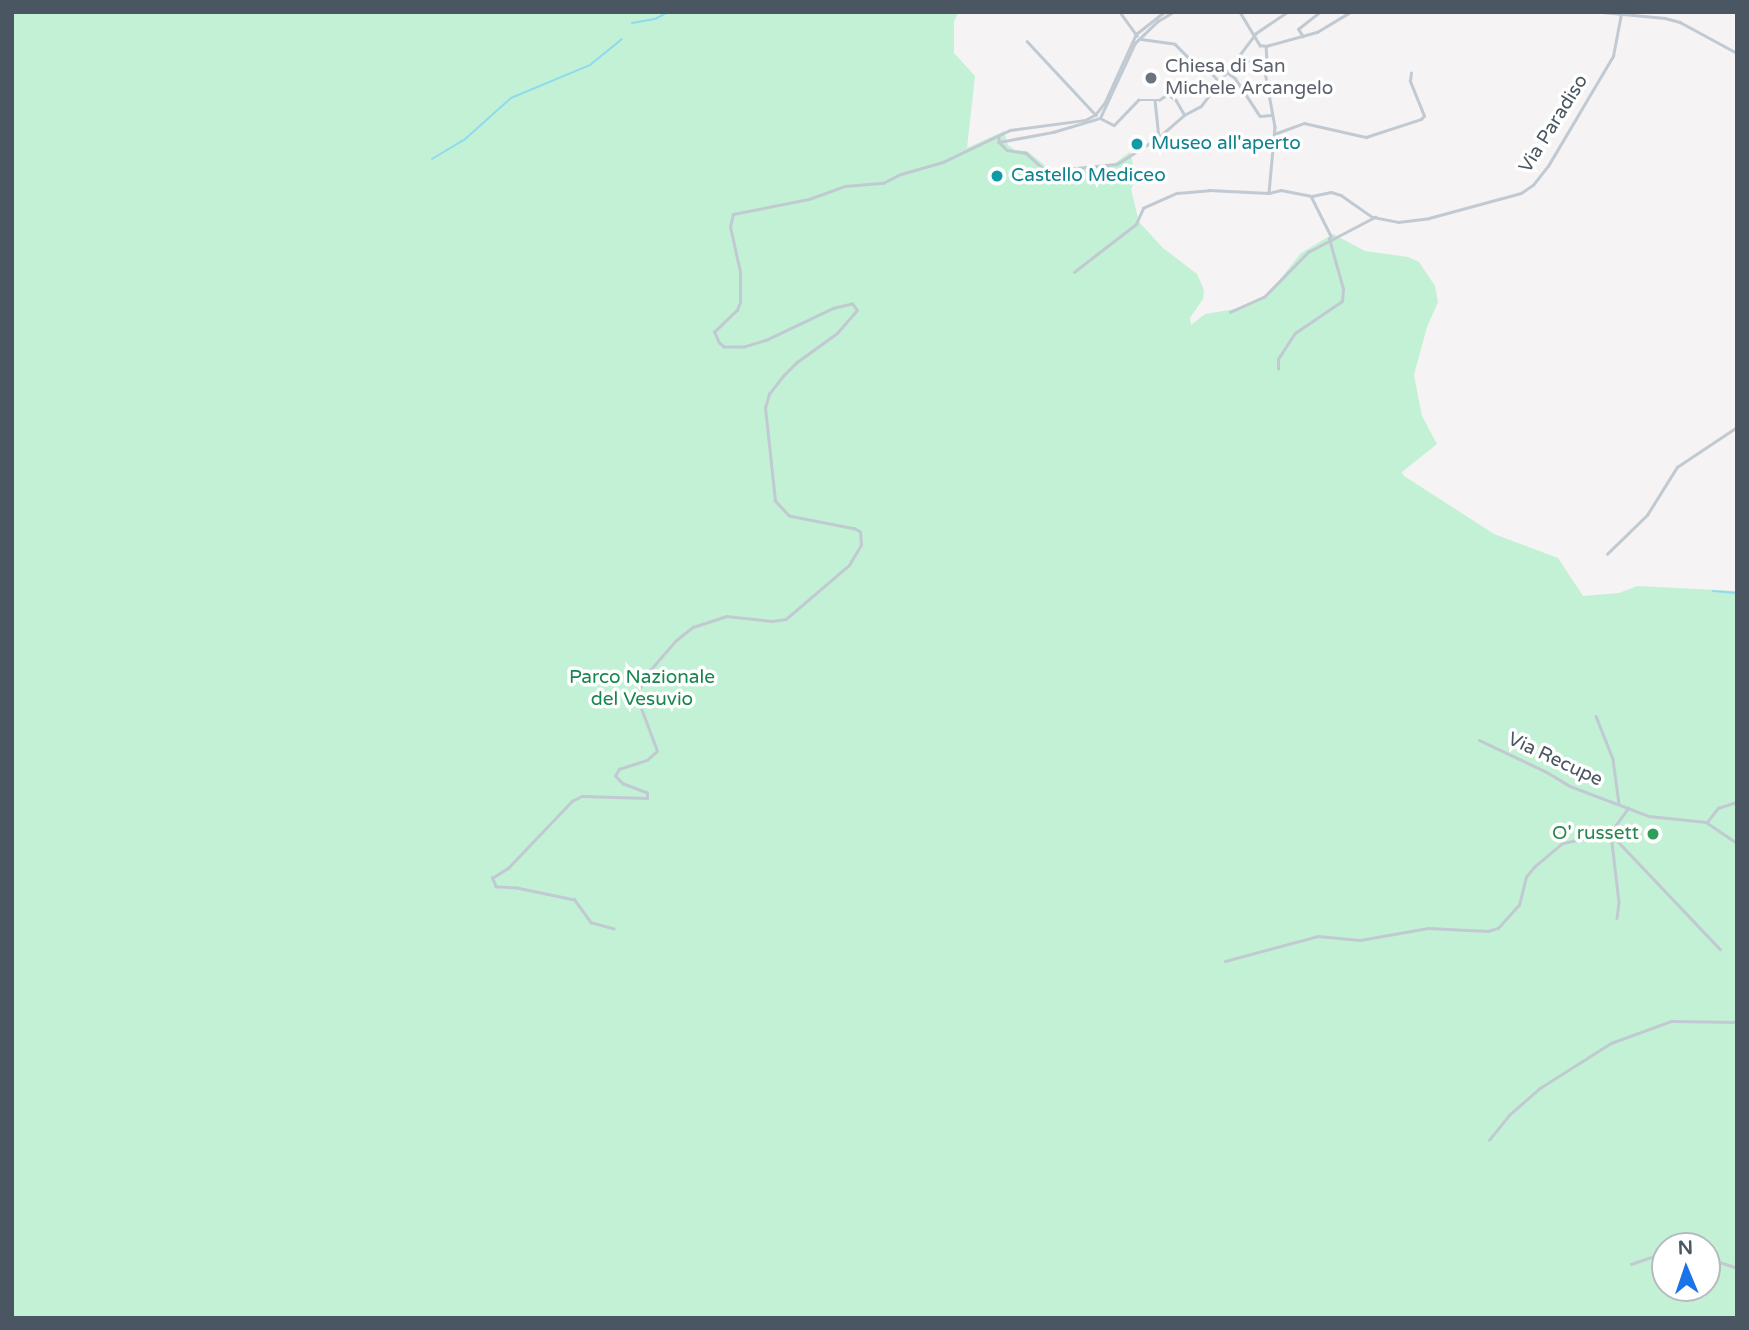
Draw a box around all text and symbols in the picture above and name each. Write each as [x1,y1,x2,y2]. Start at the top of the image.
place label: Chiesa di San Michele Arcangelo [1165,56,1333,100]
marker: Chiesa di San Michele Arcangelo [1143,70,1159,86]
street label: Via Paradiso [1515,71,1593,177]
place label: Museo all'aperto [1151,133,1301,155]
marker: Museo all'aperto [1129,136,1145,152]
place label: Castello Mediceo [1011,165,1166,187]
marker: Castello Mediceo [989,168,1005,184]
park label: Parco Nazionale del Vesuvio [569,667,715,711]
street label: Via Recupe [1504,728,1606,792]
place label: O' russett [1552,823,1639,845]
marker: O' russett [1645,826,1661,842]
north arrow [1651,1232,1721,1302]
text: N [1677,1237,1693,1259]

